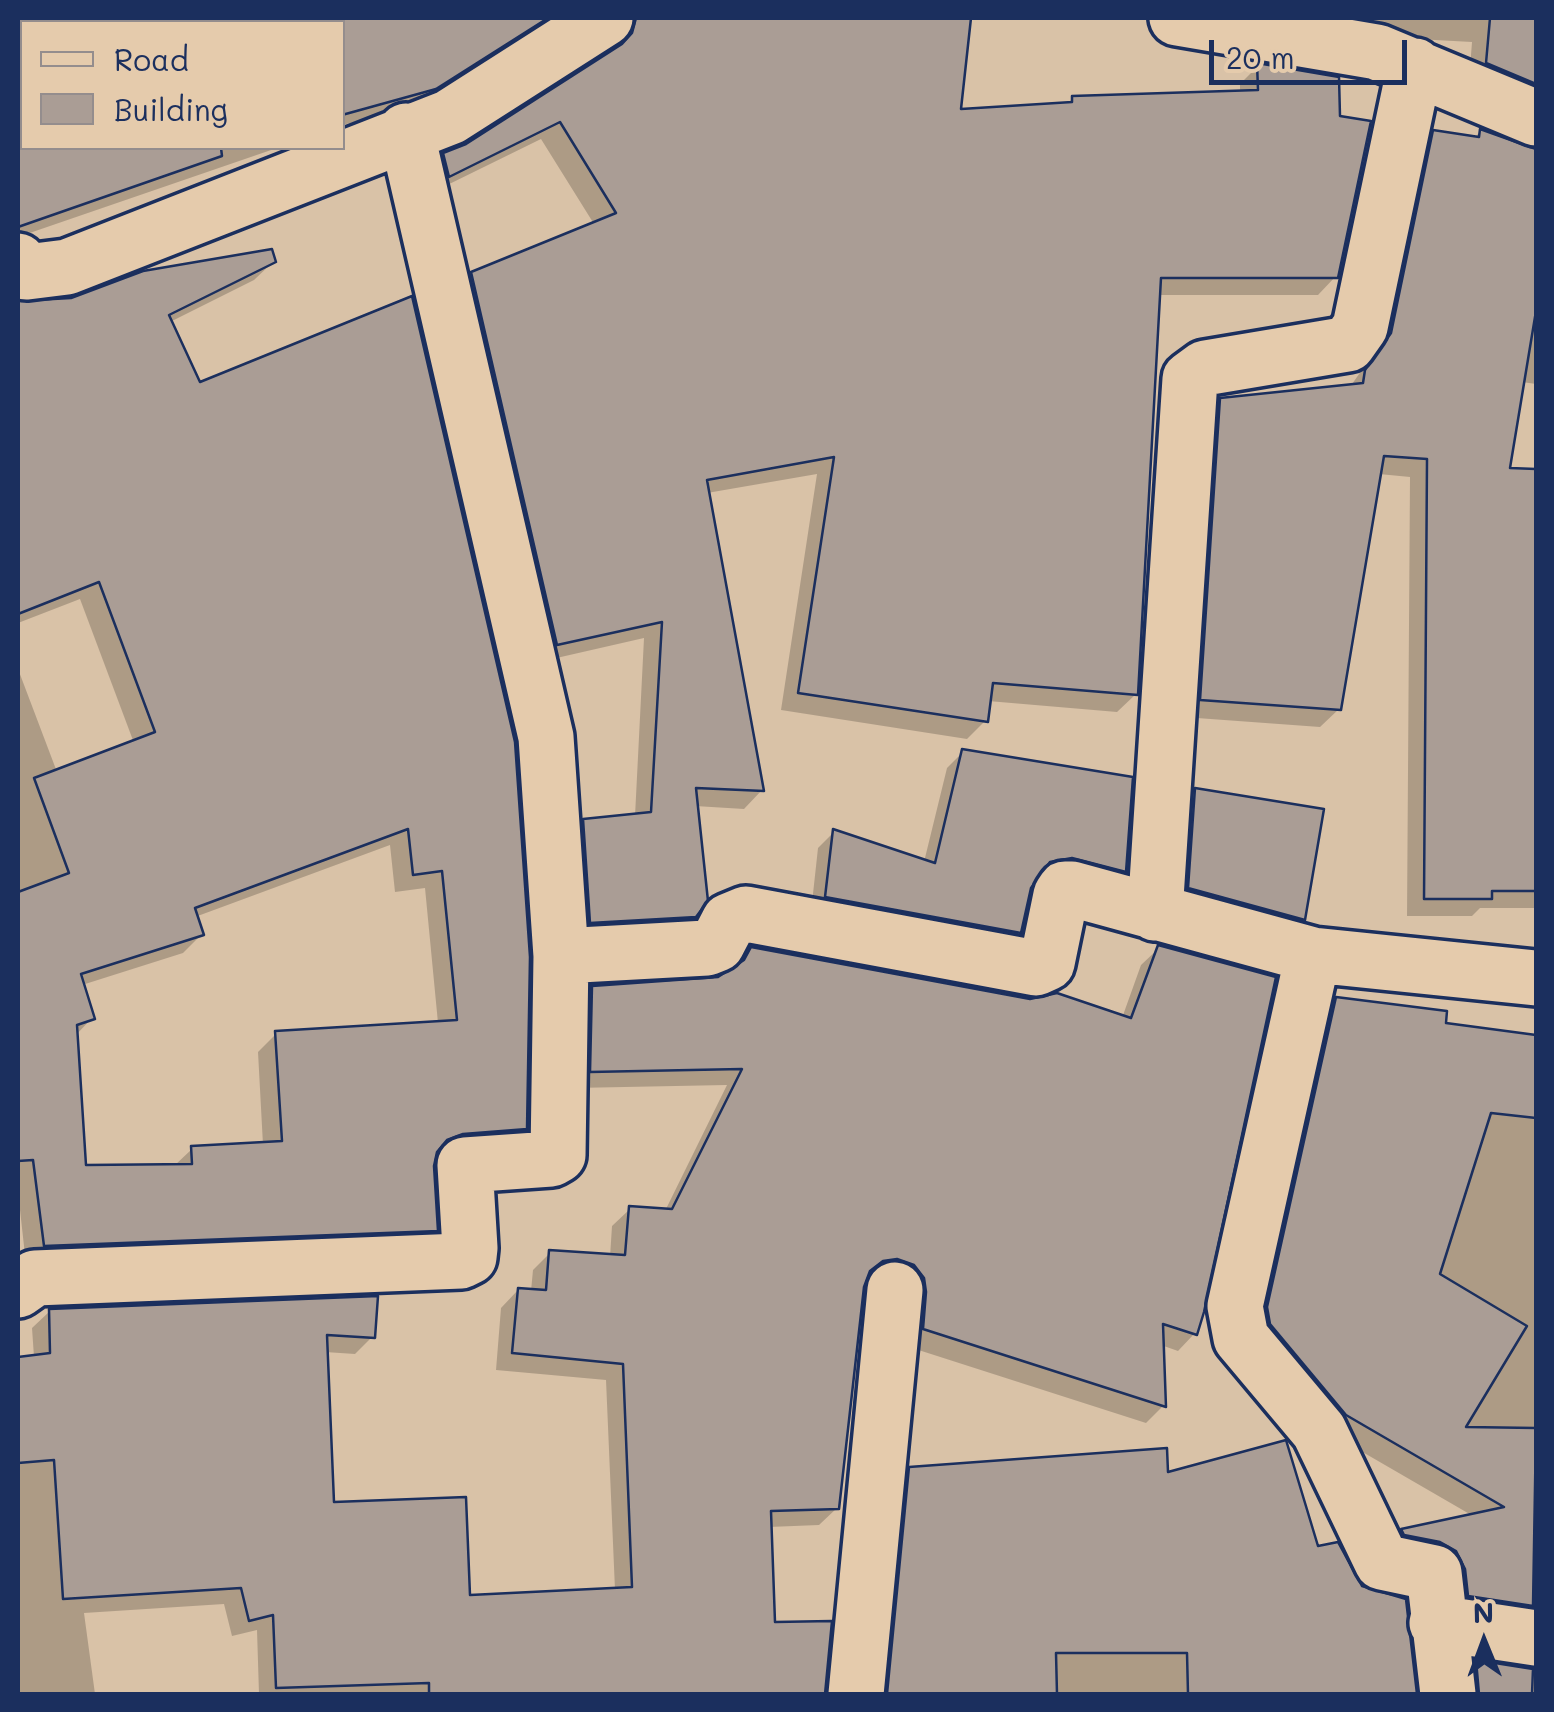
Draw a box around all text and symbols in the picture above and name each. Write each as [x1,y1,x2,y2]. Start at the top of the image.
legend [20,20,345,150]
scale bar [1214,20,1412,82]
text: 20 m [1226,37,1295,77]
text: Road [114,39,189,79]
text: Building [114,89,228,129]
north arrow [1434,1592,1534,1692]
text: N [1473,1594,1494,1630]

